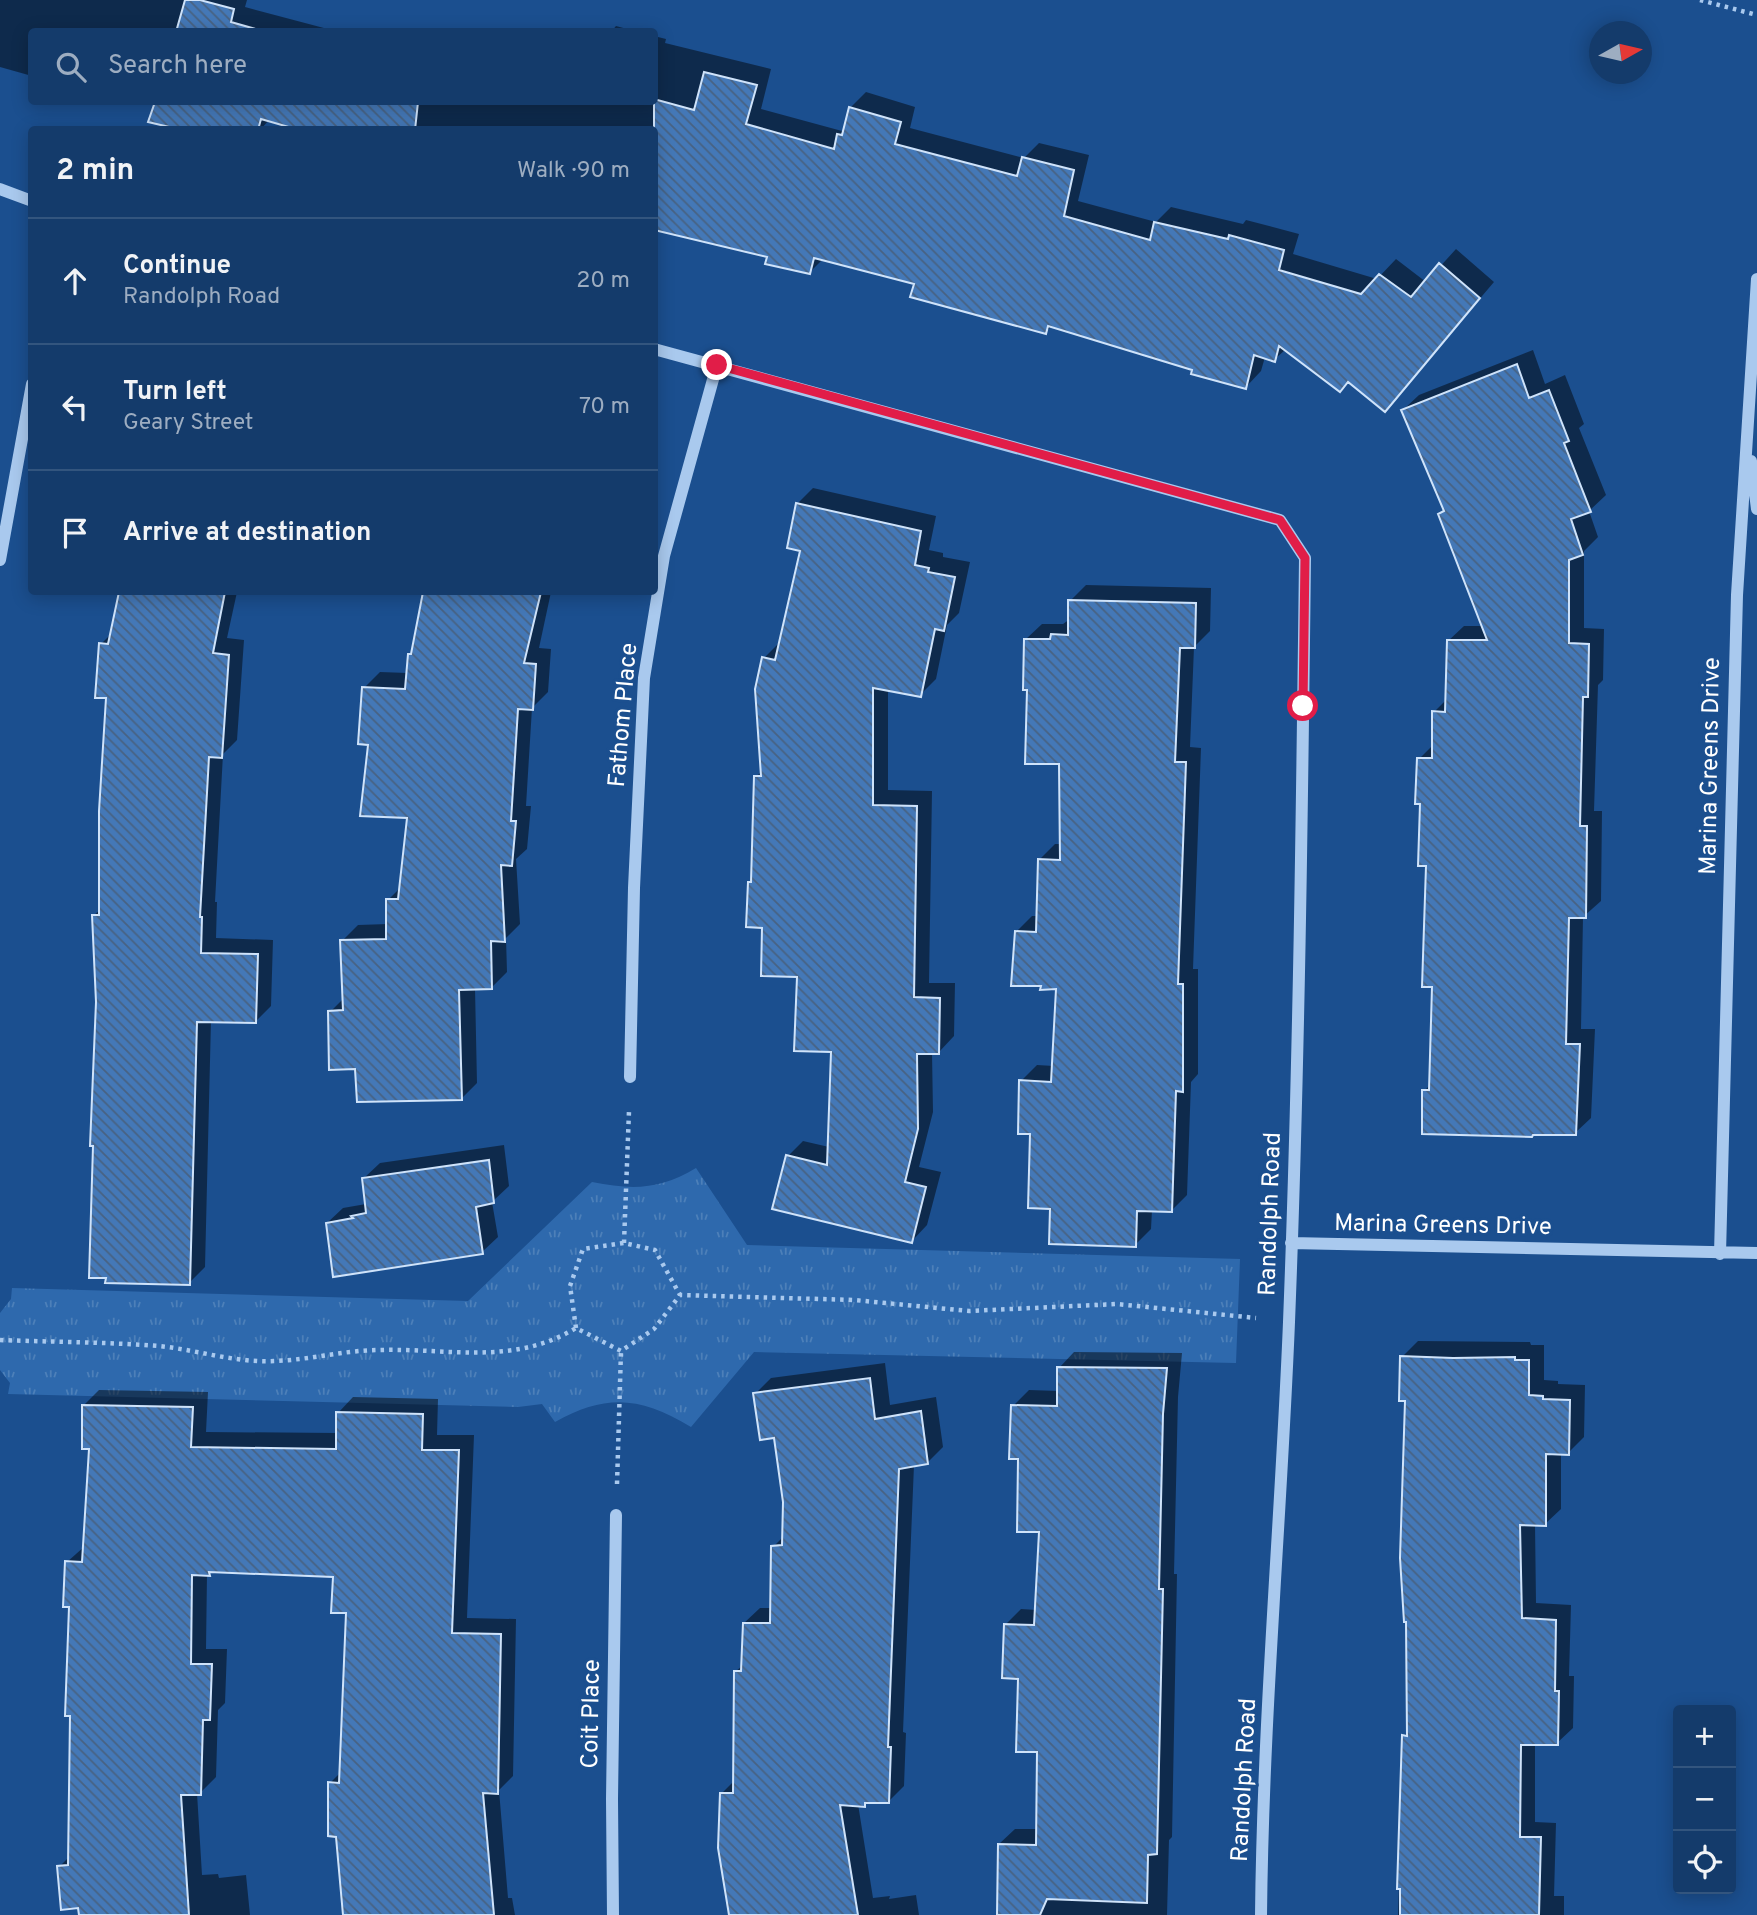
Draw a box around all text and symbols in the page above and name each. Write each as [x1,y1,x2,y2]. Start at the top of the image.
north arrow [1589,21,1652,84]
search box [28,28,658,105]
icon: search [52,48,90,86]
text: Search here [108,50,247,83]
text: 2 min [56,153,134,190]
text: Walk · 90 m [517,157,630,186]
text: Continue [123,250,231,283]
icon: ahead [56,262,94,300]
text: 20 m [576,267,630,296]
text: Randolph Road [123,283,280,312]
route end [701,349,732,380]
text: Turn left [123,376,227,409]
icon: left [56,388,94,426]
text: 70 m [579,393,630,422]
text: Geary Street [123,409,254,438]
icon: arrive [56,514,94,552]
text: Arrive at destination [123,517,371,550]
street label: Fathom Place [603,641,645,789]
street label: Marina Greens Drive [1694,657,1728,875]
route start [1287,690,1318,721]
street label: Randolph Road [1253,1132,1289,1296]
street label: Marina Greens Drive [1334,1209,1552,1243]
street label: Coit Place [576,1659,608,1769]
street label: Randolph Road [1226,1697,1264,1863]
map controls [1673,1705,1736,1894]
button: + [1673,1705,1736,1768]
button: − [1673,1768,1736,1831]
button: locate [1673,1831,1736,1894]

